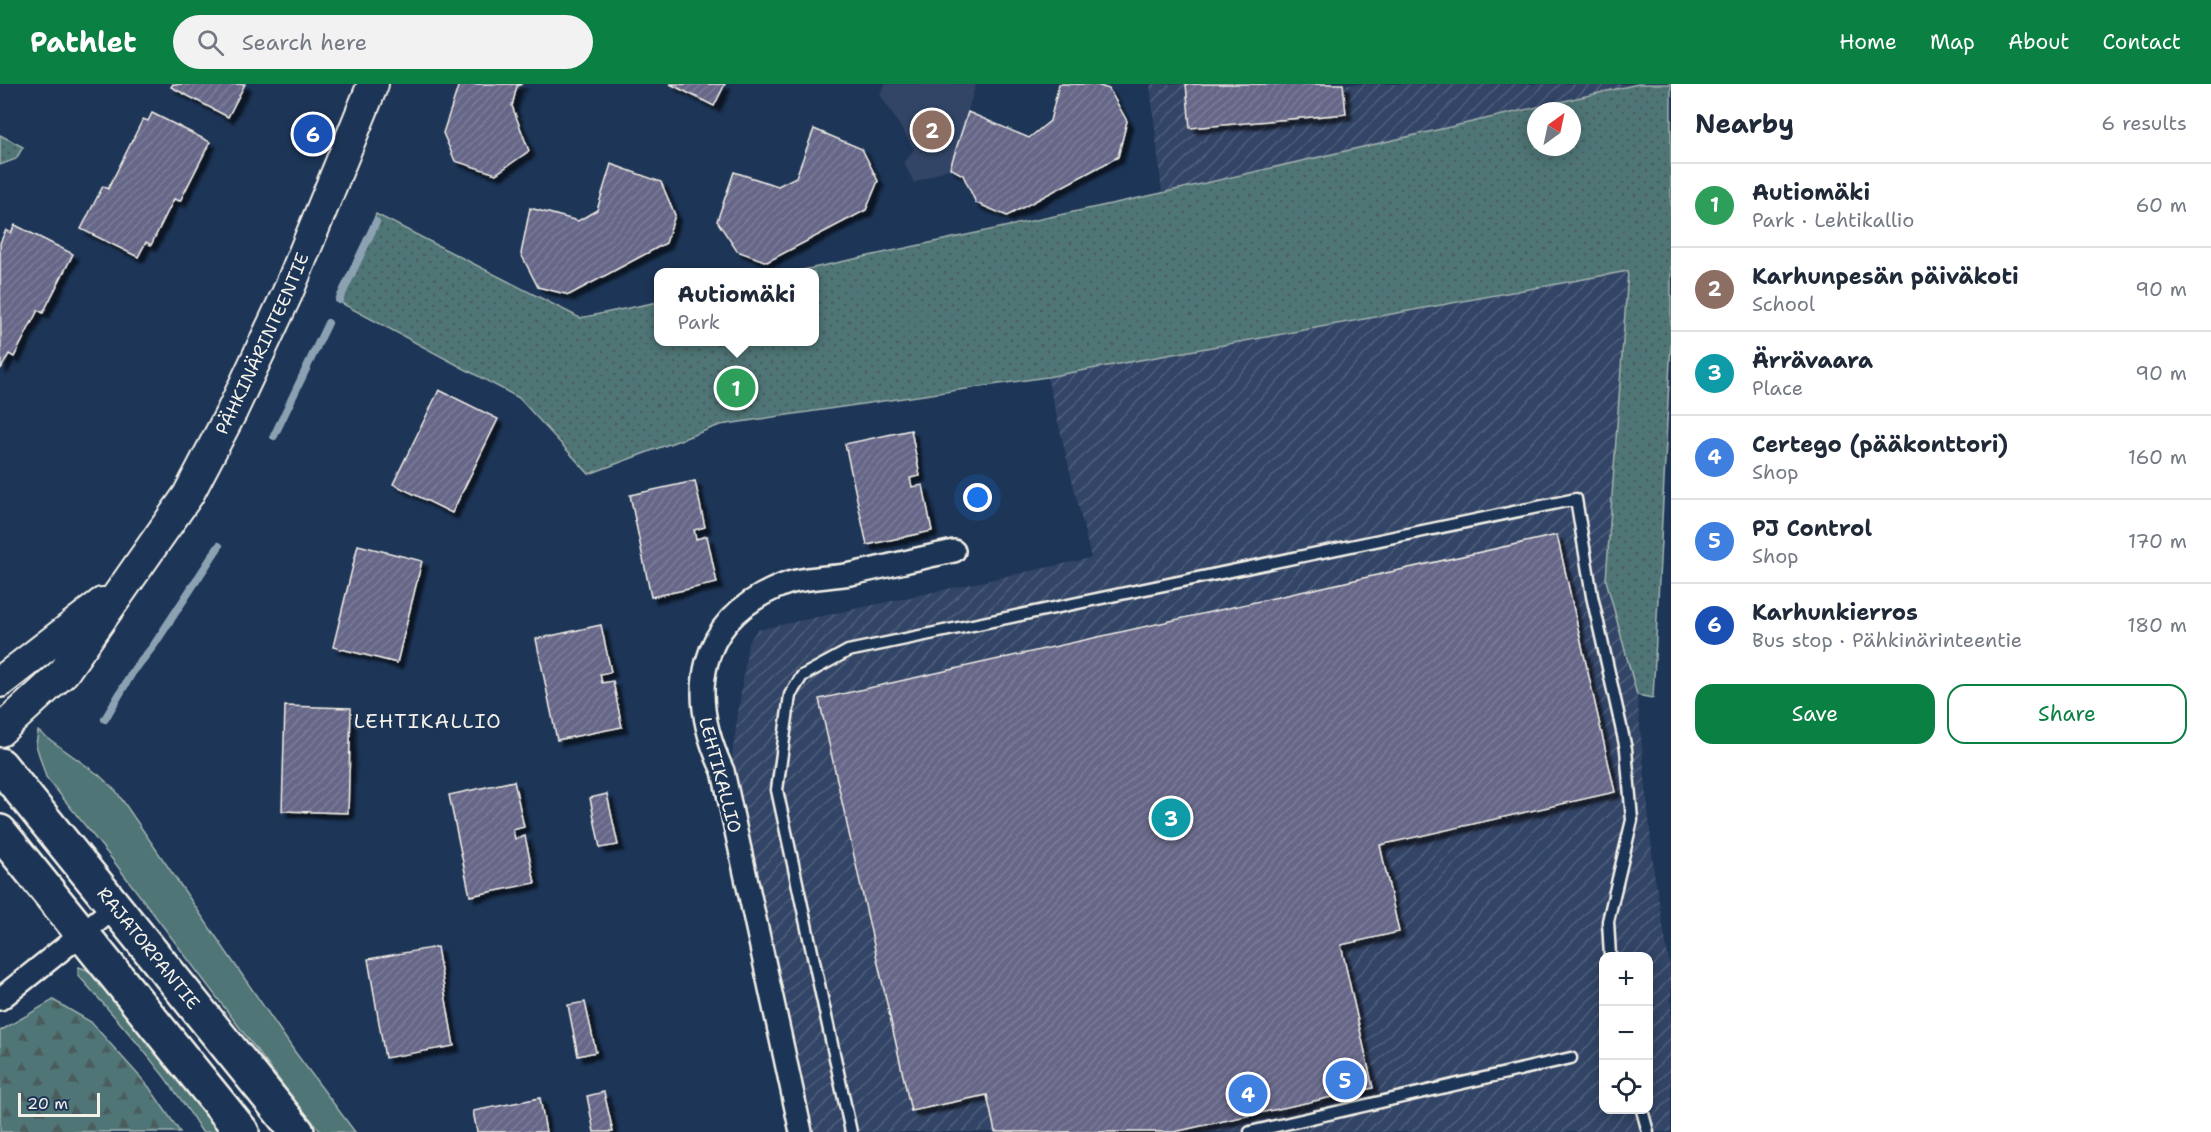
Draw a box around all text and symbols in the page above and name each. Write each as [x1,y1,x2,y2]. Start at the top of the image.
search box [173,15,593,69]
text: Pathlet [30,23,137,61]
icon: search [194,26,227,59]
text: Search here [242,28,367,57]
text: Home [1839,28,1897,56]
text: Map [1930,28,1975,56]
text: About [2008,28,2069,56]
text: Contact [2102,28,2181,56]
north arrow [1527,102,1581,156]
text: Nearby [1695,106,1794,141]
pin: 2 [912,108,952,152]
text: 6 results [2101,110,2187,136]
pin: 6 [294,112,332,156]
text: Autiomäki [1752,178,1870,207]
text: 1 [1710,192,1719,218]
text: 60 m [2135,192,2187,218]
text: Park · Lehtikallio [1752,207,1914,233]
street label: PÄHKINÄRINTEENTIE [210,249,315,439]
text: Karhunpesän päiväkoti [1752,262,2019,291]
popup [654,268,819,346]
text: 2 [1708,276,1722,302]
text: 90 m [2135,276,2187,302]
text: Autiomäki [677,280,796,309]
text: School [1752,291,1815,317]
text: Park [677,309,720,335]
text: Ärrävaara [1752,346,1873,375]
text: 3 [1708,360,1722,386]
text: 90 m [2135,360,2187,386]
pin: 1 [716,366,756,410]
text: Place [1752,375,1803,401]
text: Certego (pääkonttori) [1752,430,2008,459]
text: 4 [1708,444,1722,470]
text: 160 m [2128,444,2187,470]
text: Shop [1752,459,1799,485]
your location [963,483,992,512]
text: PJ Control [1752,514,1872,543]
text: 5 [1708,528,1721,554]
text: 170 m [2128,528,2187,554]
text: Shop [1752,543,1799,569]
text: Karhunkierros [1752,598,1918,627]
text: 6 [1708,612,1722,638]
text: 180 m [2127,612,2187,638]
text: Bus stop · Pähkinärinteentie [1752,627,2022,653]
button: Save [1695,684,1935,744]
button: Share [1947,684,2187,744]
district label: LEHTIKALLIO [354,708,502,734]
street label: LEHTIKALLIO [693,715,747,835]
pin: 3 [1152,796,1190,840]
street label: RAJATORPANTIE [92,882,205,1015]
map controls [1599,952,1653,1114]
button: + [1599,952,1653,1006]
button: − [1599,1006,1653,1060]
pin: 5 [1326,1058,1364,1102]
button: locate [1599,1060,1653,1114]
pin: 4 [1228,1072,1268,1116]
scale bar [18,1090,100,1118]
text: 20 m [27,1093,68,1114]

